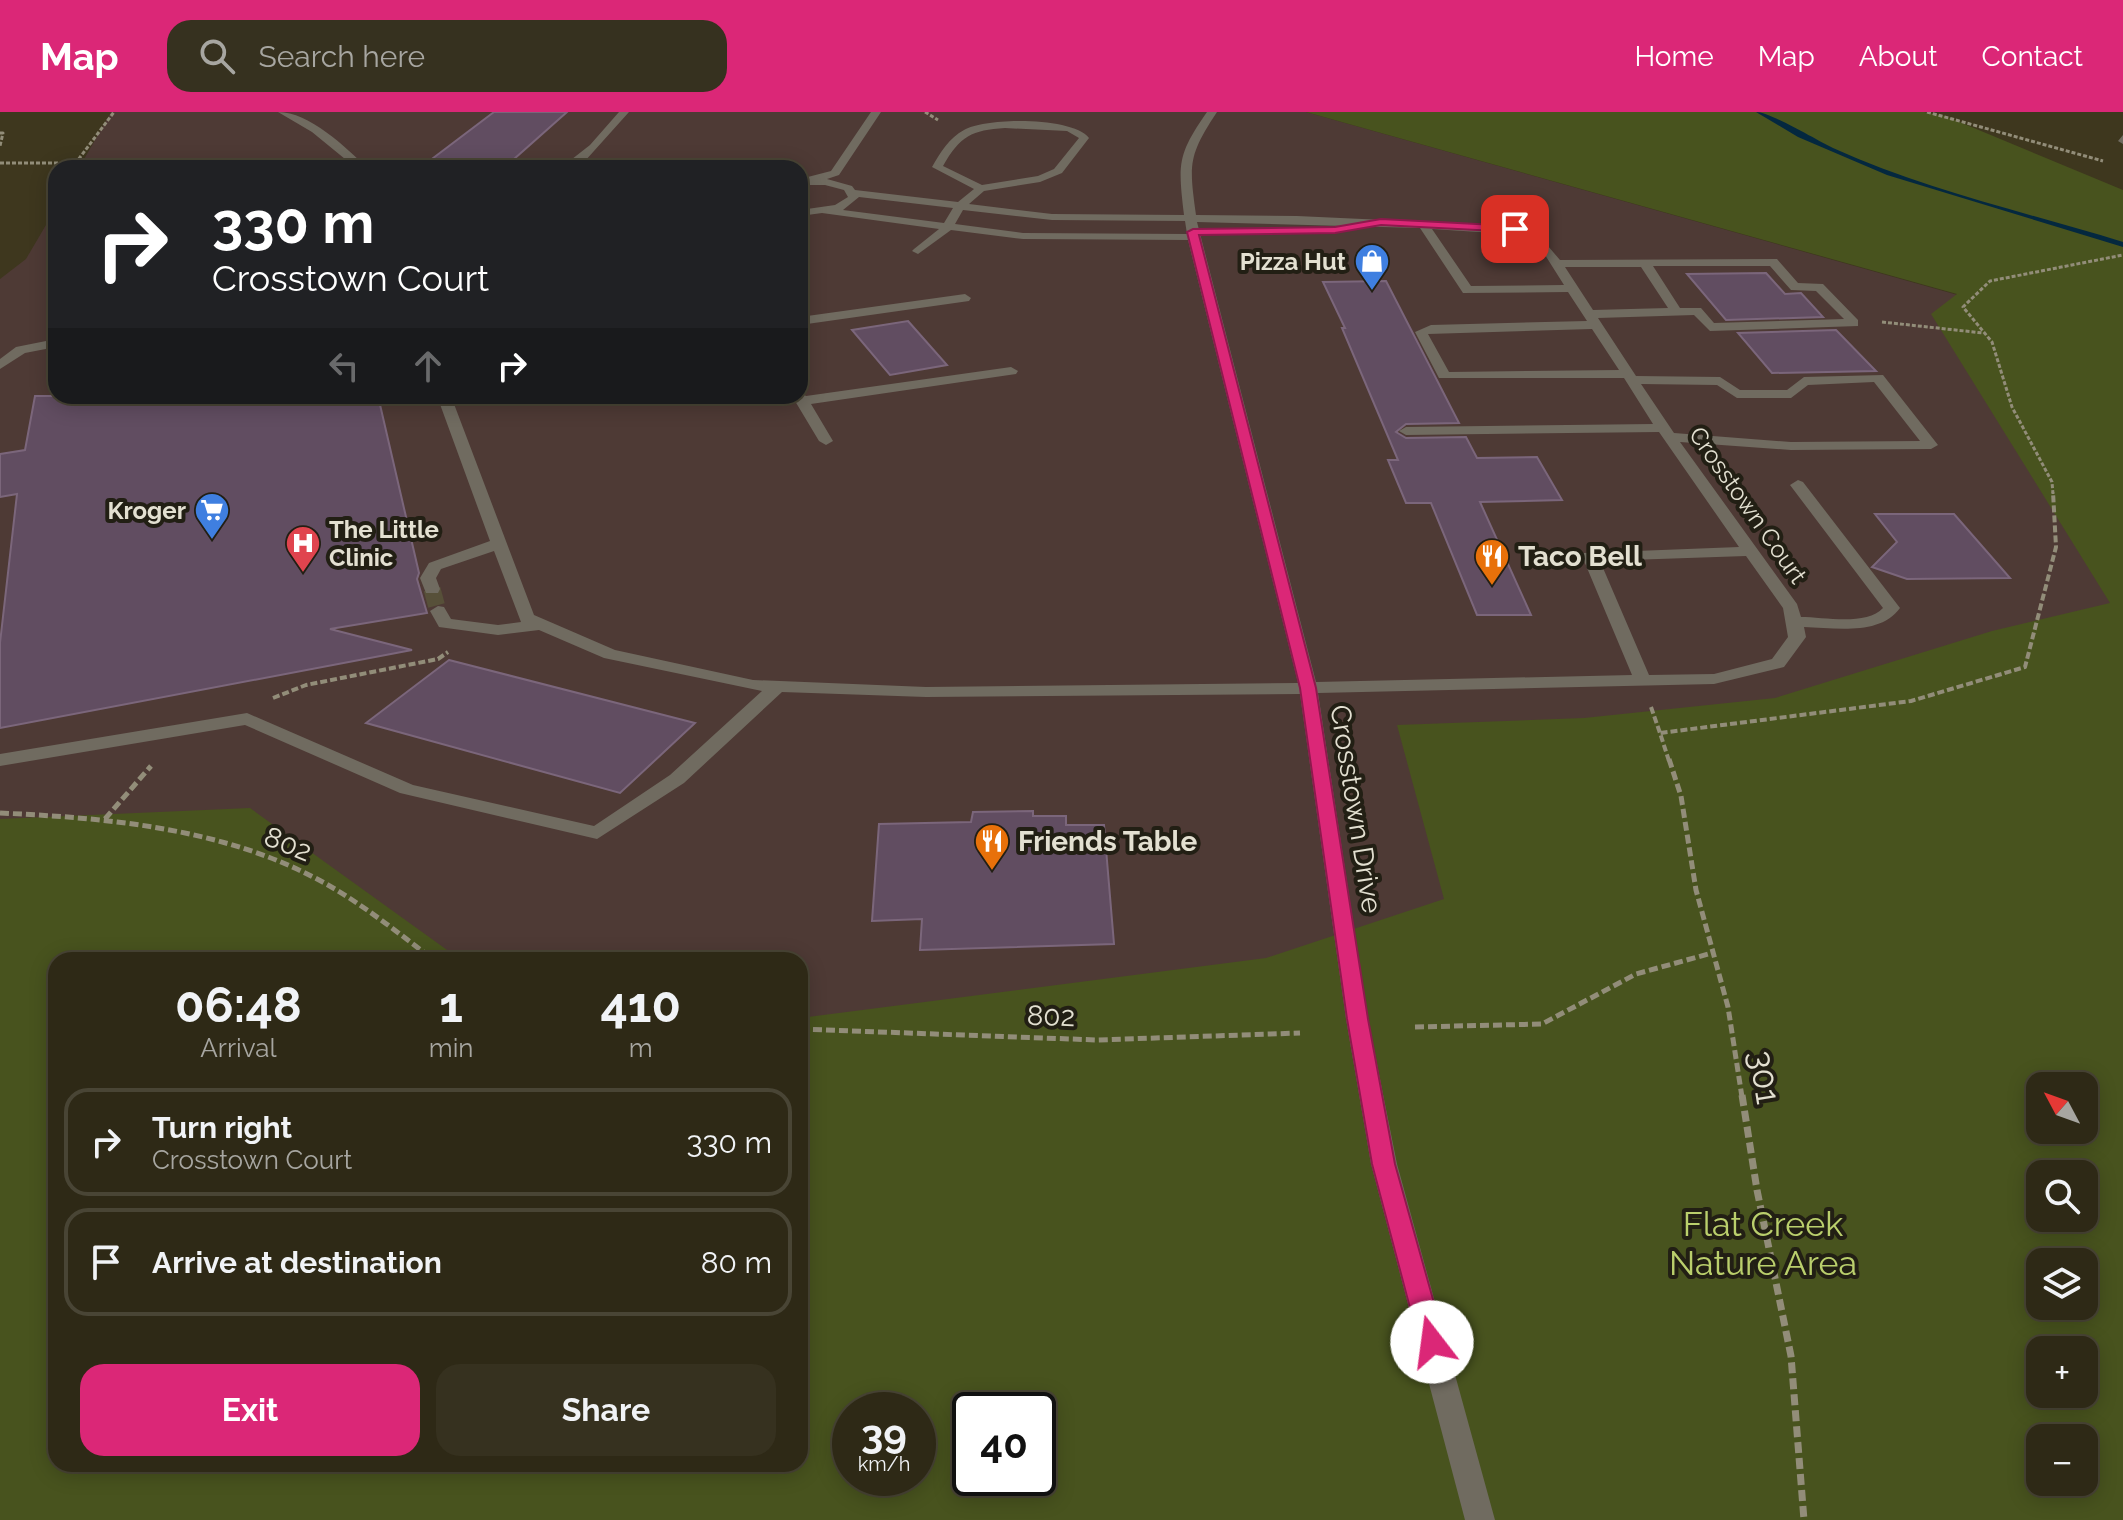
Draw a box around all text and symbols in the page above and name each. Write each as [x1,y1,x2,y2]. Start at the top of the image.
search box [167,20,727,92]
text: Map [40,34,119,79]
icon: search [195,34,239,78]
text: Search here [259,39,425,74]
text: Home [1634,40,1714,73]
text: Map [1758,40,1815,73]
text: About [1859,40,1938,73]
text: Contact [1982,40,2083,73]
text: 330 m [212,190,374,256]
icon: right [80,192,184,296]
pin [1481,195,1549,263]
icon: arrive [1493,207,1537,251]
shop icon: Pizza Hut [1353,242,1391,292]
place label: Pizza Hut [1240,247,1346,276]
text: Crosstown Court [212,257,489,299]
icon: left [322,344,366,388]
icon: ahead [406,344,450,388]
icon: right [490,344,534,388]
street label: Crosstown Court [1683,421,1813,589]
supermarket icon: Kroger [193,491,231,541]
place label: Kroger [107,496,186,525]
place label: The Little Clinic [329,515,439,572]
hospital icon: The Little Clinic [284,524,322,574]
restaurant icon: Taco Bell [1473,537,1511,587]
place label: Taco Bell [1518,540,1642,573]
street label: Crosstown Drive [1323,702,1389,916]
street label: 802 [259,820,317,868]
restaurant icon: Friends Table [973,822,1011,872]
place label: Friends Table [1018,825,1197,858]
text: 06:48 [175,977,302,1033]
text: 1 [439,977,463,1033]
text: 410 [600,977,681,1033]
street label: 802 [1026,999,1076,1033]
text: Arrival [200,1033,277,1063]
text: min [429,1033,473,1063]
text: m [629,1033,653,1063]
street label: 301 [1741,1047,1789,1107]
north arrow [2026,1072,2098,1144]
map controls [2026,1072,2098,1496]
text: Turn right [152,1110,292,1145]
icon: right [84,1120,128,1164]
text: 330 m [686,1125,772,1160]
text: Crosstown Court [152,1145,352,1175]
button: search [2026,1160,2098,1232]
park label: Flat Creek Nature Area [1669,1204,1857,1283]
icon: arrive [84,1240,128,1284]
text: Arrive at destination [152,1245,442,1280]
text: 80 m [701,1245,772,1280]
button: layers [2026,1248,2098,1320]
position arrow [1390,1300,1474,1384]
button: + [2026,1336,2098,1408]
button: Exit [80,1364,420,1456]
button: Share [436,1364,776,1456]
speed limit sign: 40 [952,1392,1056,1496]
text: 39 [861,1410,907,1457]
button: − [2026,1424,2098,1496]
text: km/h [858,1452,910,1476]

